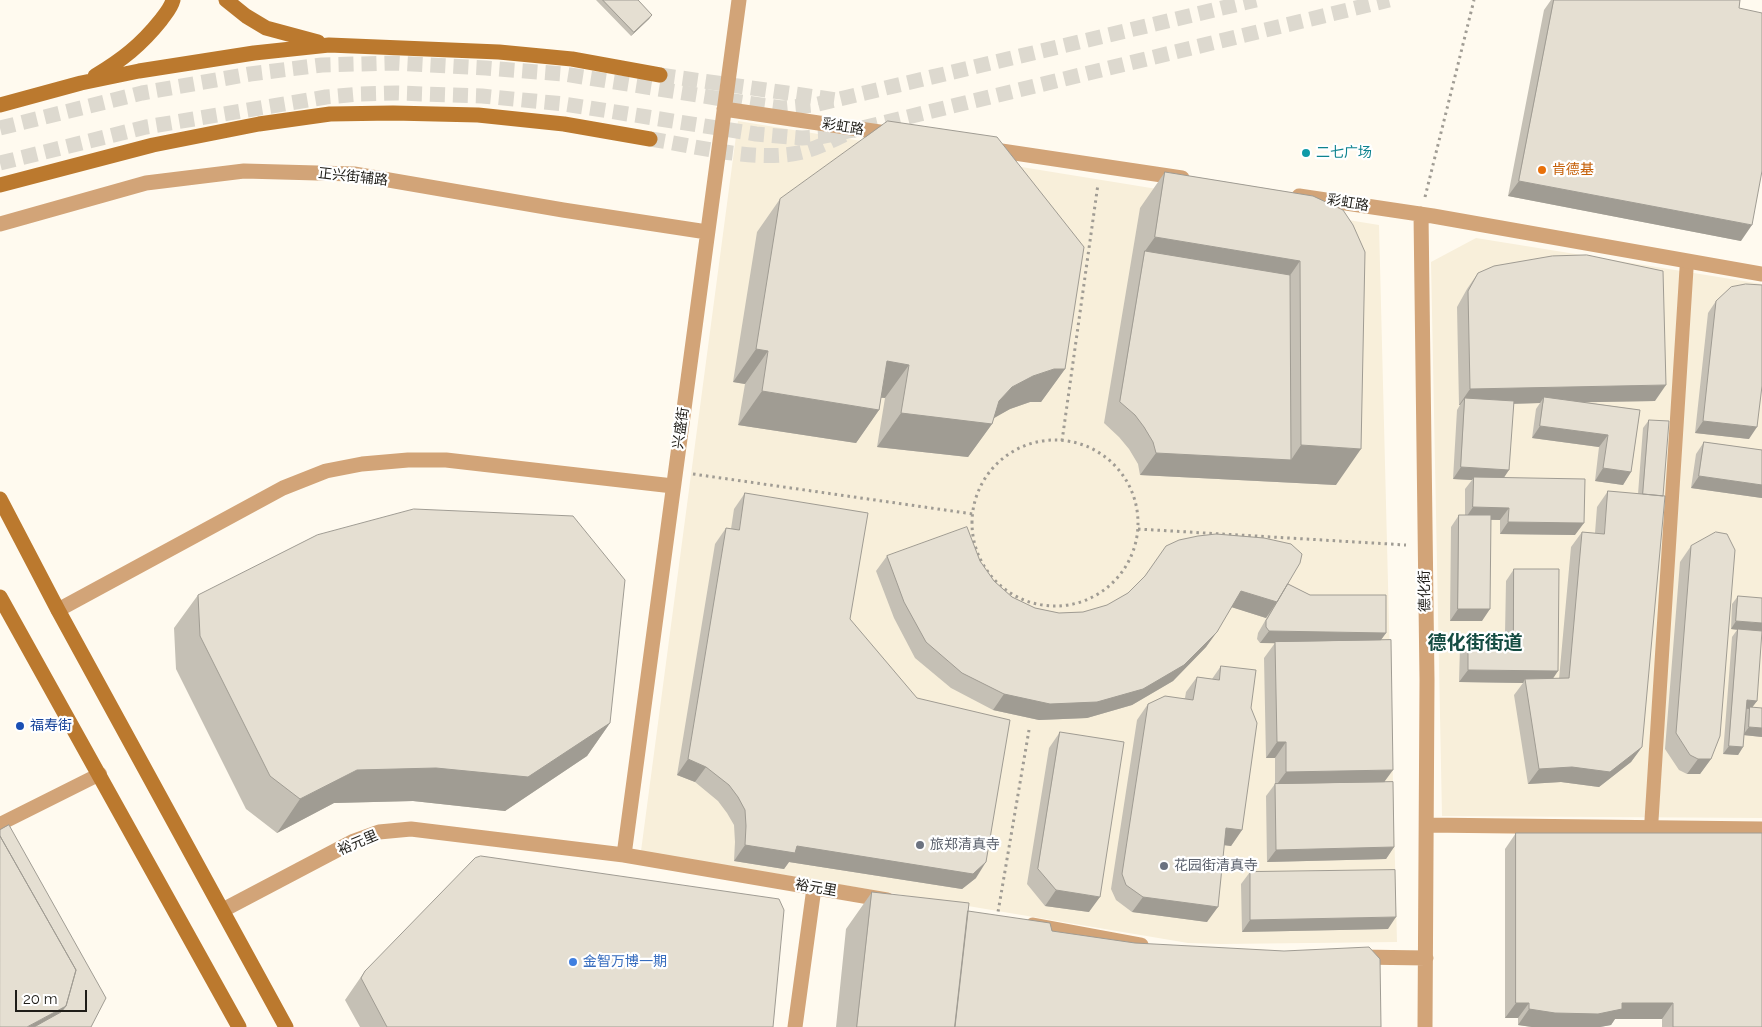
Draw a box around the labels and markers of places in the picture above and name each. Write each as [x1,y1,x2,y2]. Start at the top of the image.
place label: 二七广场 [1316,145,1372,161]
marker: 二七广场 [1300,147,1312,159]
place label: 肯德基 [1552,162,1594,178]
marker: 肯德基 [1536,164,1548,176]
place label: 福寿街 [30,718,72,734]
marker: 福寿街 [14,720,26,732]
place label: 旅郑清真寺 [930,837,1000,853]
marker: 旅郑清真寺 [914,839,926,851]
place label: 花园街清真寺 [1174,858,1258,874]
marker: 花园街清真寺 [1158,860,1170,872]
place label: 金智万博一期 [583,954,667,970]
marker: 金智万博一期 [567,956,579,968]

